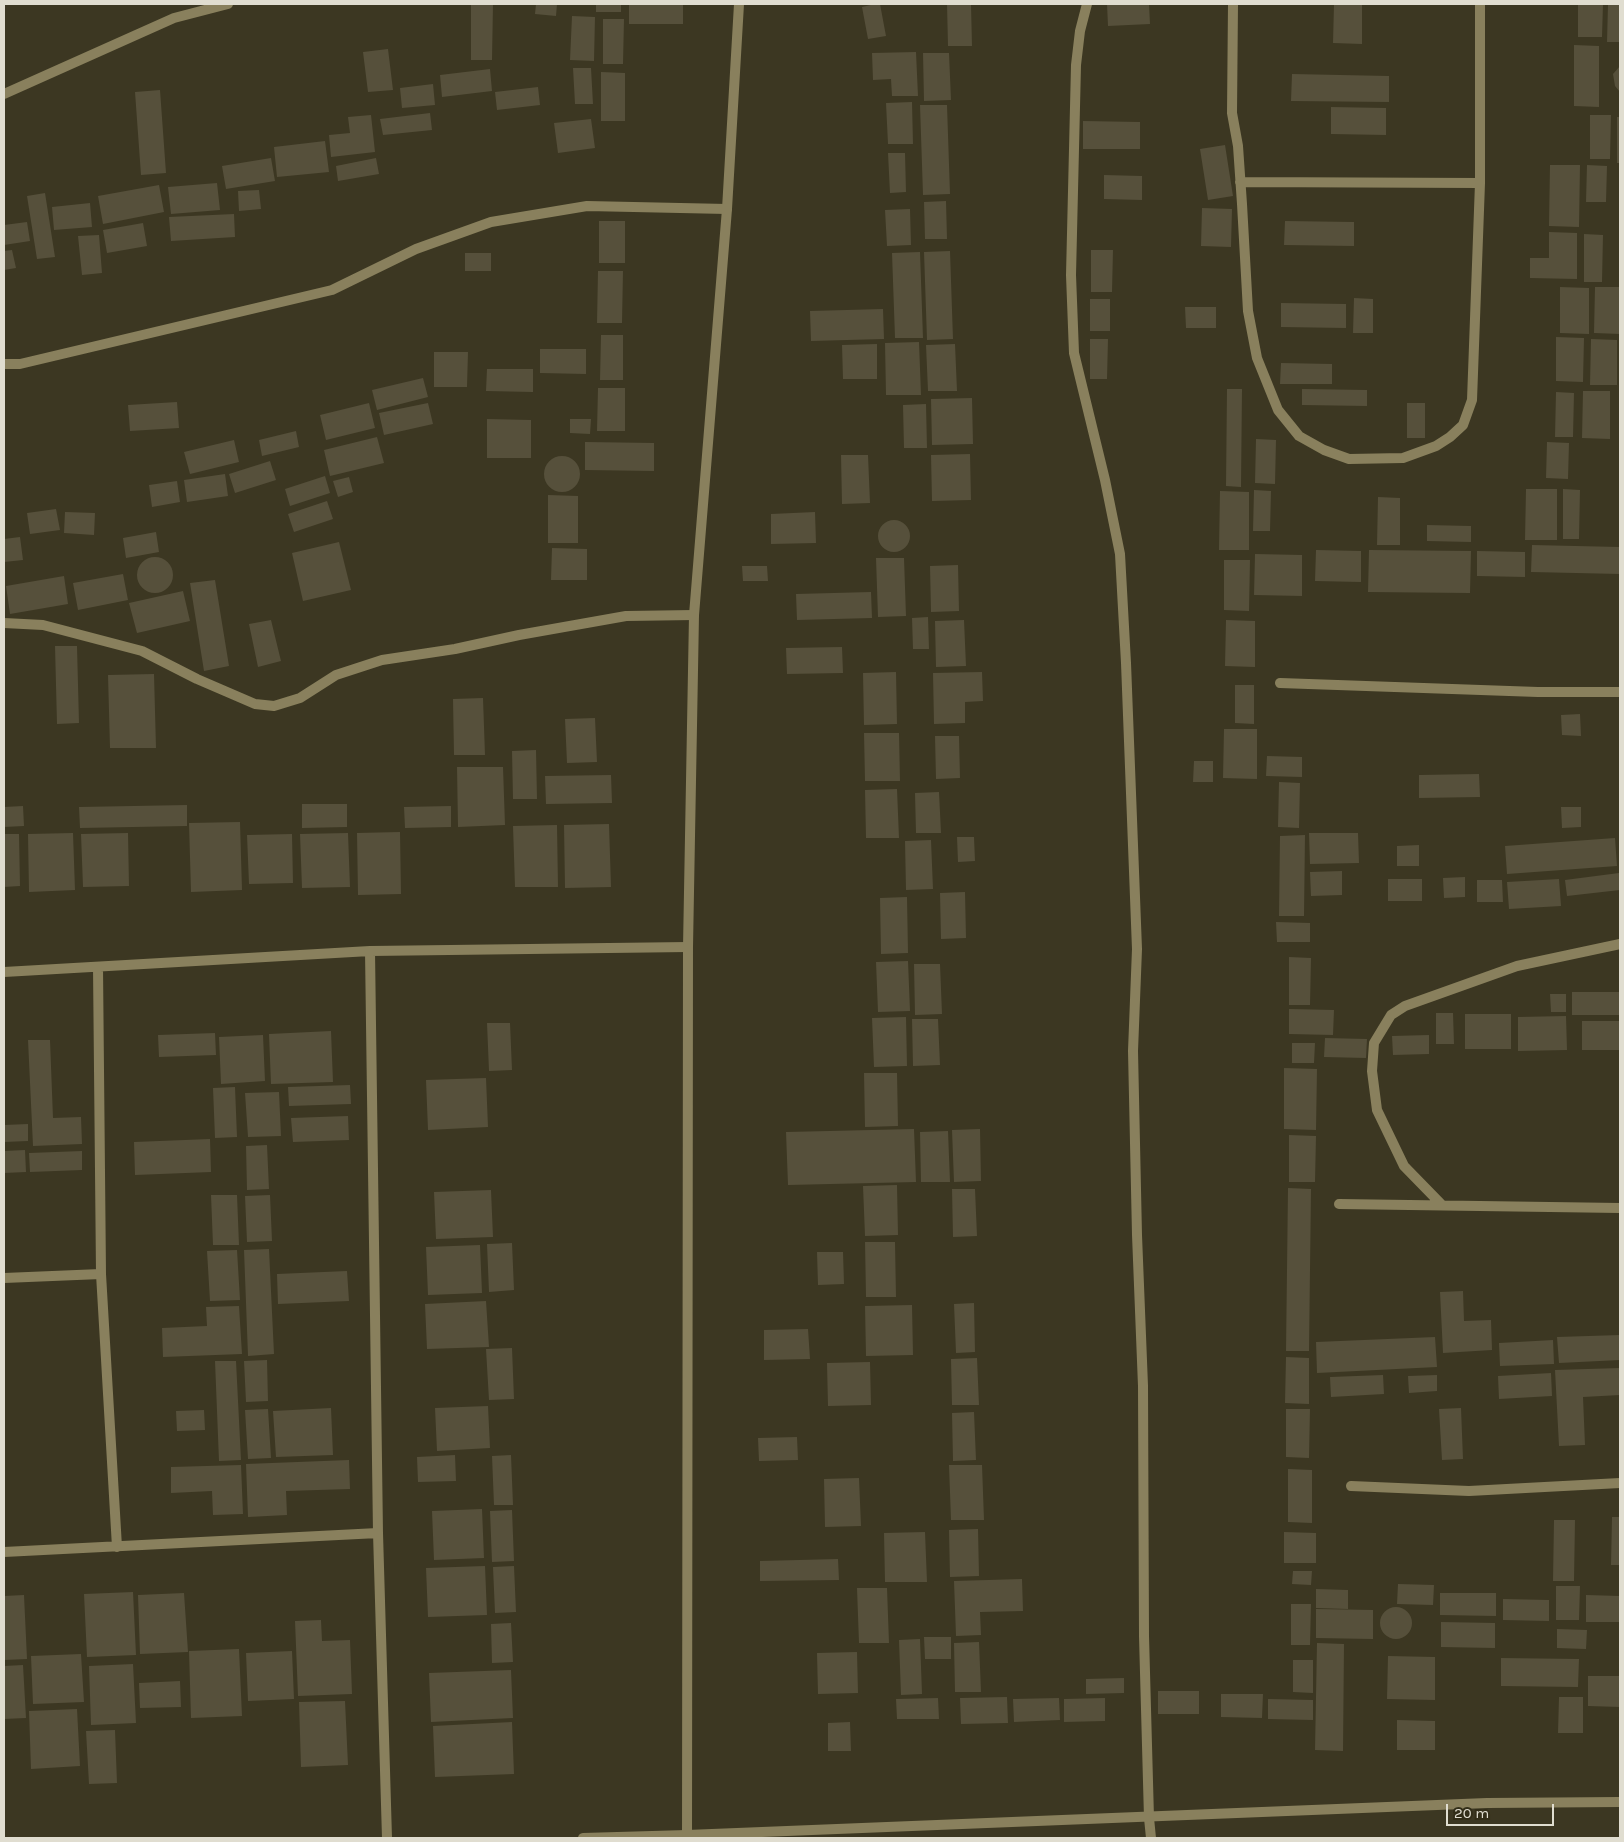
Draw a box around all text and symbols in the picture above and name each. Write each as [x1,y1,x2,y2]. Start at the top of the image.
scale bar [1449,1794,1556,1826]
text: 20 m [1454,1804,1489,1822]

